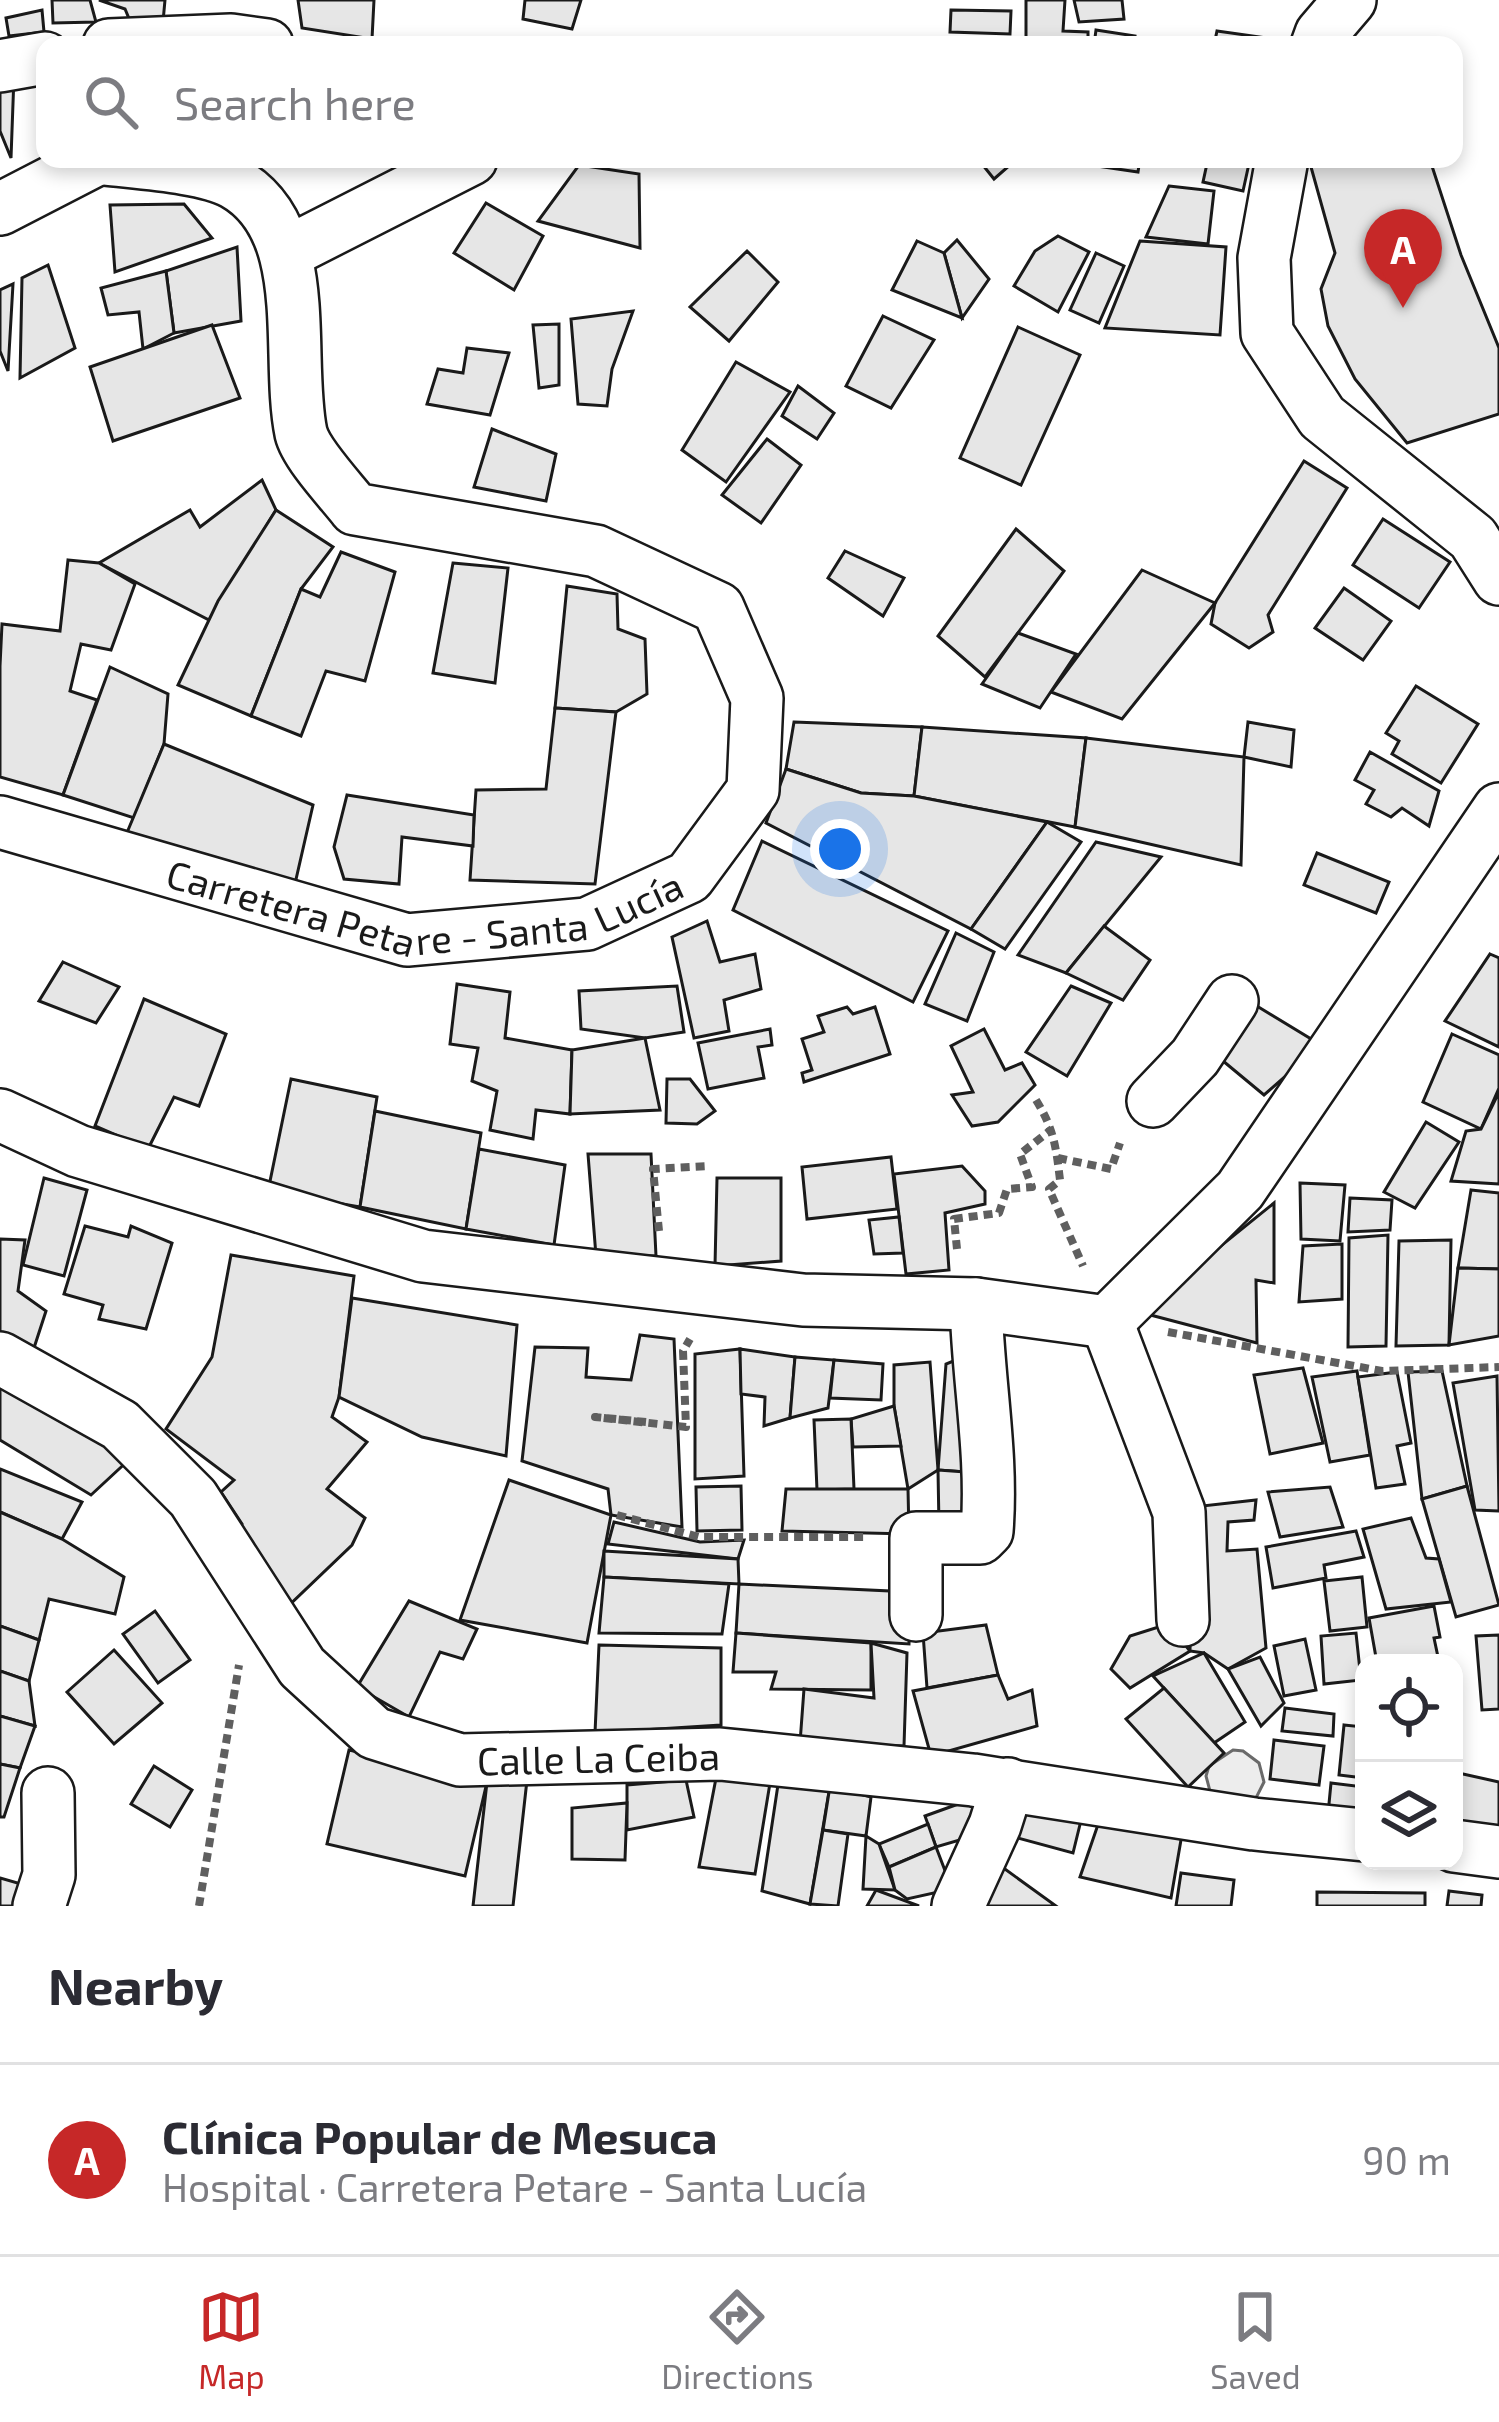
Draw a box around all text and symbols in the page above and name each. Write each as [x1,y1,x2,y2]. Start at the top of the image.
search box [36,36,1463,168]
icon: search [78,69,144,135]
text: Search here [174,75,416,129]
pin: A [1364,209,1442,308]
your location [810,819,870,879]
street label: Carretera Petare - Santa Lucía [156,840,688,896]
text: Carretera Petare - Santa Lucía [162,848,690,965]
map controls [1355,1654,1463,1870]
button: locate [1355,1654,1463,1762]
street label: Calle La Ceiba [476,1731,720,1783]
button: layers [1355,1762,1463,1870]
text: Nearby [48,1954,223,2015]
text: Clínica Popular de Mesuca [162,2109,717,2163]
text: A [74,2136,100,2183]
text: 90 m [1362,2136,1451,2183]
text: Hospital · Carretera Petare - Santa Lucía [162,2163,867,2210]
tab: Map [198,2284,265,2396]
tab: Directions [661,2284,813,2396]
tab: Saved [1210,2284,1301,2396]

